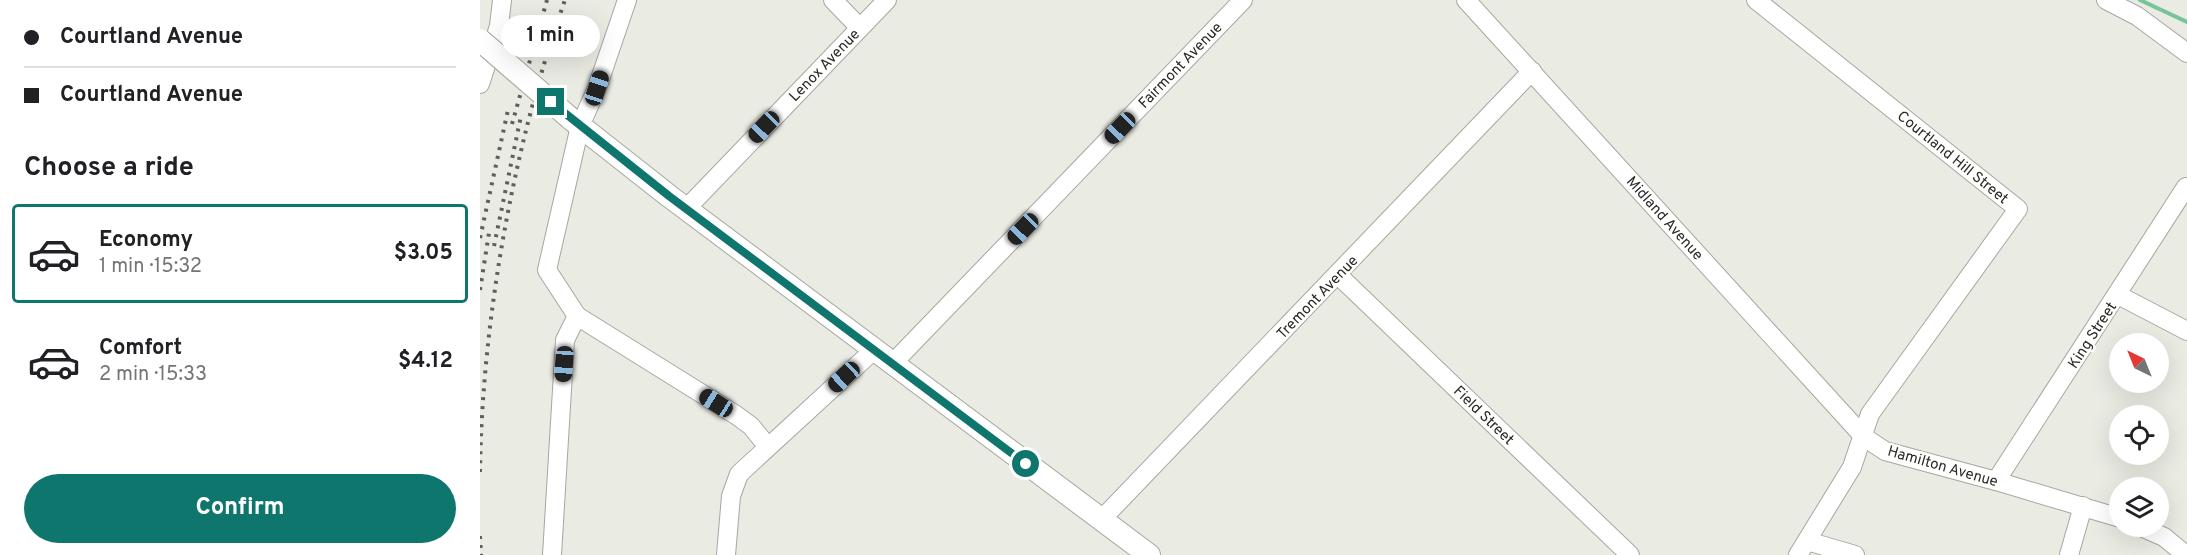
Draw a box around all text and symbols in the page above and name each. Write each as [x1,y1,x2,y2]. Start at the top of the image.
callout: 1 min [502,15,601,57]
street label: Fairmont Avenue [1135,19,1227,113]
text: 1 min [526,23,575,49]
text: Courtland Avenue [60,24,243,51]
street label: Lenox Avenue [786,26,865,107]
car [583,68,611,108]
text: Courtland Avenue [60,82,243,109]
route end [537,88,564,115]
street label: Courtland Hill Street [1893,107,2012,209]
car [745,108,783,146]
car [1101,109,1139,147]
text: Choose a ride [24,151,194,185]
street label: Midland Avenue [1621,173,1707,265]
car [1004,210,1042,248]
icon: car [27,227,81,281]
text: Economy [99,227,193,254]
text: $3.05 [394,240,453,267]
street label: Tremont Avenue [1273,252,1363,344]
text: 1 min · 15:32 [99,254,202,280]
street label: King Street [2065,299,2122,373]
north arrow [2109,333,2169,393]
map controls [2109,333,2169,537]
icon: car [27,335,81,389]
text: Comfort [99,335,182,362]
car [554,345,574,383]
text: $4.12 [398,348,453,375]
car [825,358,863,396]
text: 2 min · 15:33 [99,362,207,388]
street label: Field Street [1448,382,1517,450]
car [696,386,736,420]
button: locate [2109,405,2169,465]
street label: Hamilton Avenue [1885,443,2000,492]
route start [1012,450,1039,477]
button: Confirm [24,474,456,543]
button: layers [2109,477,2169,537]

